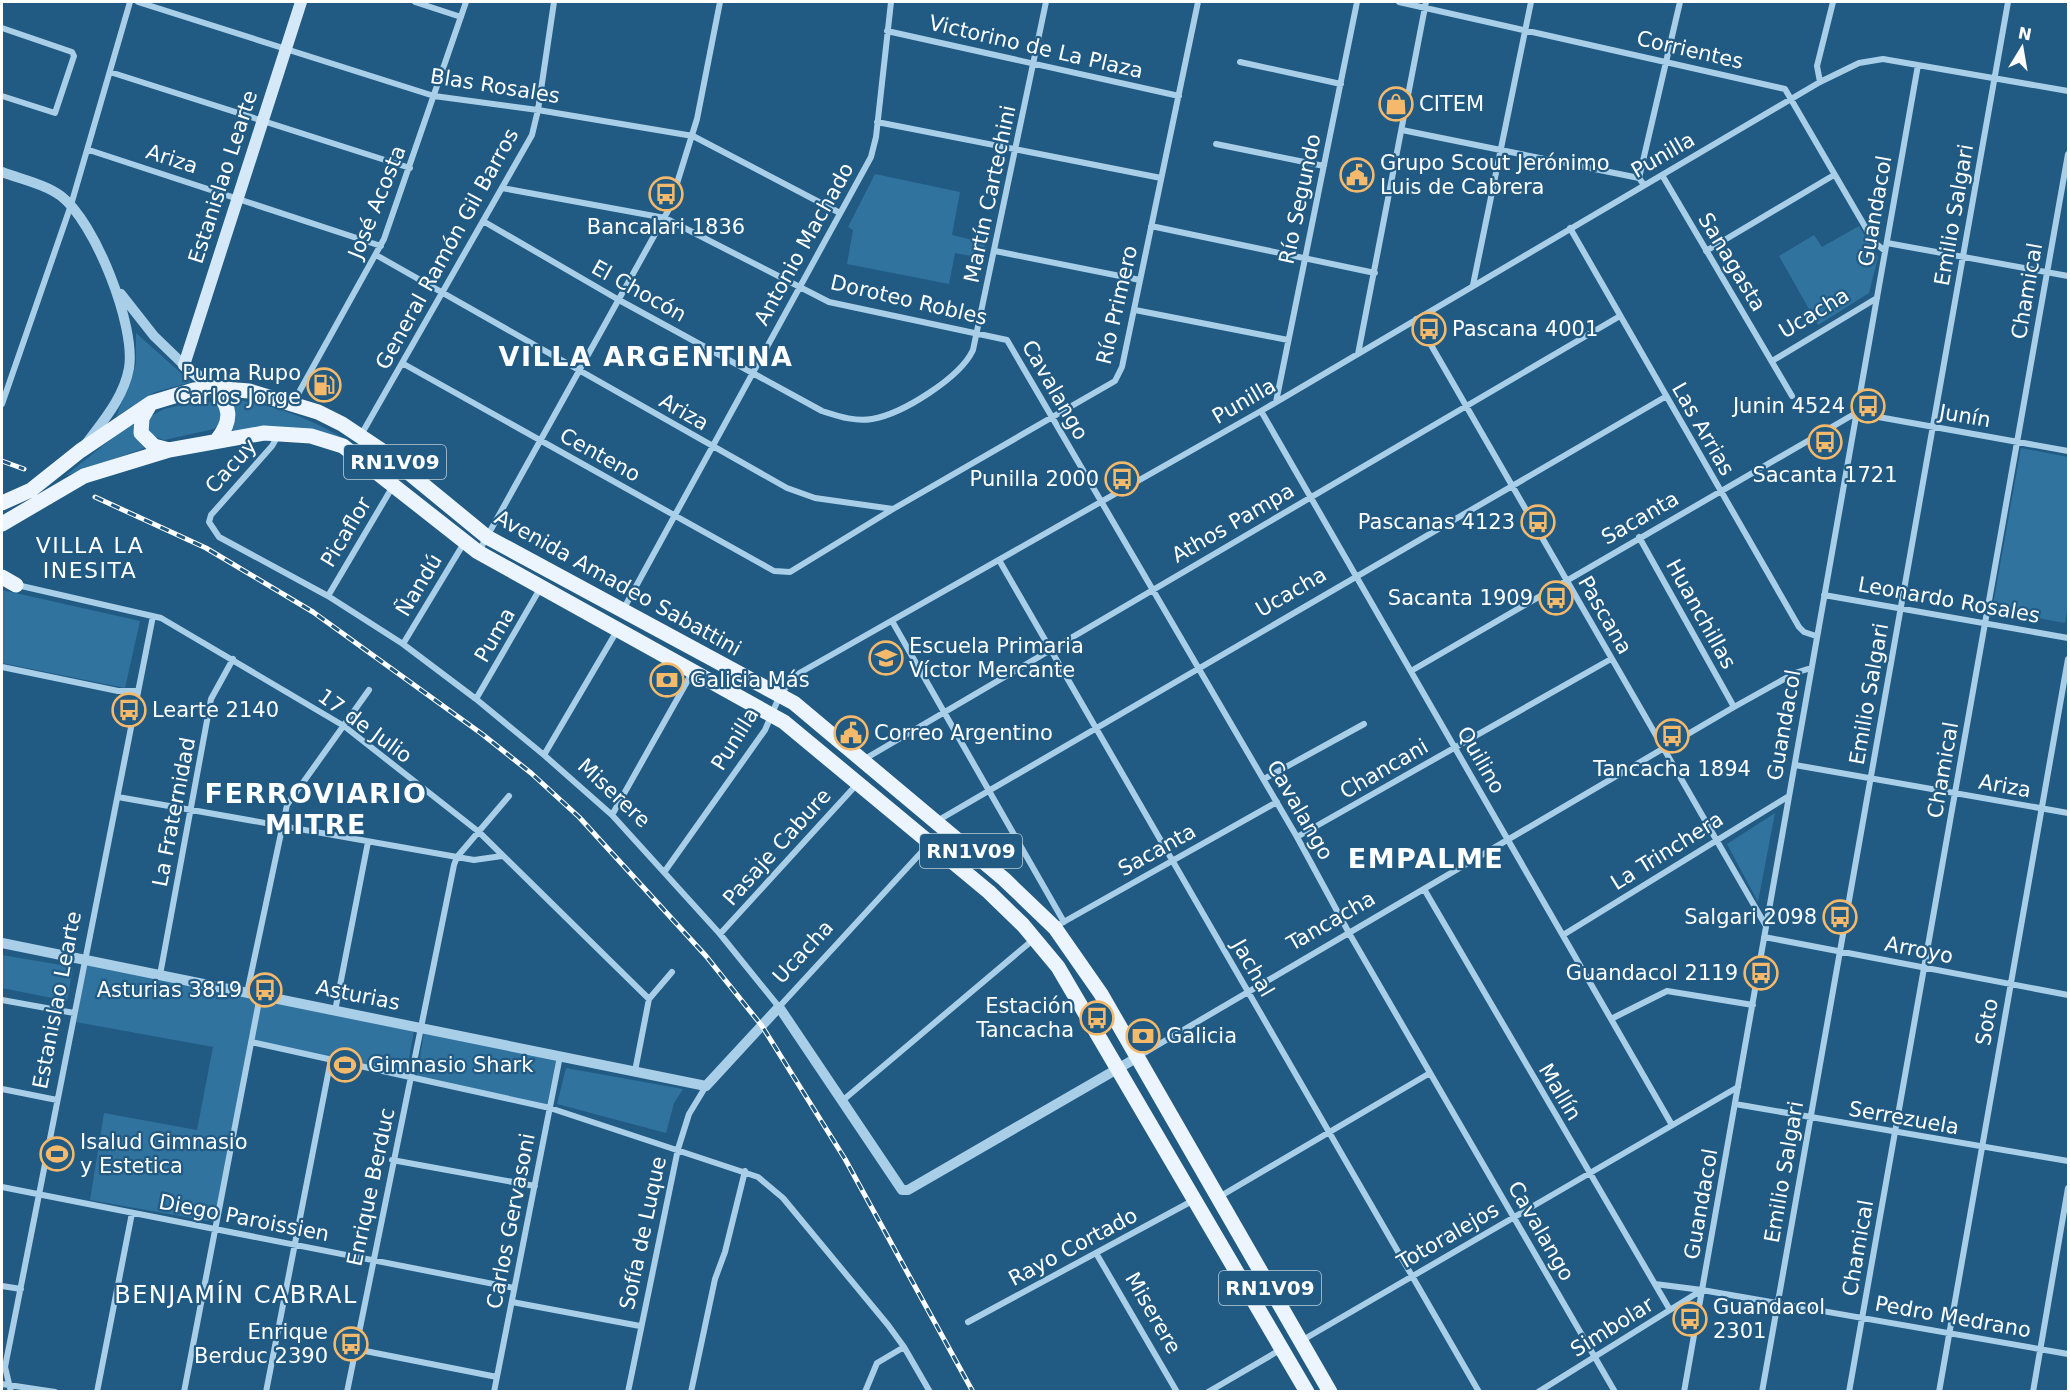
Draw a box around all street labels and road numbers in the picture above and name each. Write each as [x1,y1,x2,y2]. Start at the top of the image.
street label: Victorino de La Plaza [927,11,1145,83]
street label: Corrientes [1634,26,1746,74]
street label: Blas Rosales [429,64,561,108]
street label: Estanislao Learte [184,87,262,267]
street label: Martín Cartechini [959,103,1021,285]
street label: General Ramón Gil Barros [371,124,523,374]
street label: Punilla [1627,127,1699,183]
street label: Río Segundo [1275,132,1325,266]
street label: Ariza [143,139,201,179]
street label: José Acosta [343,142,411,264]
street label: Emilio Salgari [1930,142,1978,288]
street label: Guandacol [1853,154,1897,268]
street label: Antonio Machado [749,158,859,330]
street label: Sanagasta [1693,208,1771,316]
street label: Chamical [2007,241,2047,341]
street label: Río Primero [1092,243,1142,367]
street label: El Chocón [588,255,690,327]
street label: Doroteo Robles [828,270,990,330]
street label: Ucacha [1775,283,1853,343]
street label: Cavalango [1017,336,1093,444]
street label: Punilla [1208,373,1280,429]
street label: Las Arrias [1667,378,1739,480]
street label: Ariza [655,388,713,436]
street label: Junín [1935,399,1993,432]
street label: Centeno [556,423,644,487]
street label: Cacuy [200,434,262,498]
road number: RN1V09 [344,445,446,479]
street label: Athos Pampa [1168,478,1298,568]
street label: Sacanta [1597,486,1683,550]
street label: Picaflor [316,492,376,571]
street label: Avenida Amadeo Sabattini [491,505,745,661]
street label: Ñandú [389,548,447,621]
street label: Huanchillas [1661,555,1741,673]
street label: Ucacha [1251,562,1331,622]
street label: Pascana [1573,572,1637,658]
street label: Leonardo Rosales [1856,572,2042,628]
street label: Puma [470,603,520,667]
street label: Emilio Salgari [1845,621,1893,767]
street label: Guandacol [1762,668,1806,782]
street label: 17 de Julio [313,684,417,768]
street label: Punilla [706,703,764,775]
street label: Chamical [1923,720,1963,820]
street label: Quilino [1452,722,1510,798]
street label: Chancani [1336,734,1432,804]
street label: La Fraternidad [148,735,200,889]
street label: Miserere [573,754,655,832]
street label: Cavalango [1262,756,1338,864]
street label: Ariza [1977,770,2033,802]
street label: Pasaje Cabure [718,784,836,910]
street label: La Trinchera [1606,807,1728,895]
street label: Sacanta [1114,819,1200,881]
road number: RN1V09 [920,834,1022,868]
street label: Tancacha [1282,886,1379,956]
street label: Estanislao Learte [28,909,86,1091]
street label: Ucacha [768,915,838,989]
street label: Arroyo [1883,932,1955,968]
street label: Jachal [1226,933,1279,1001]
street label: Asturias [314,975,402,1015]
street label: Soto [1971,997,2003,1047]
street label: Mallín [1534,1059,1586,1125]
street label: Serrezuela [1847,1096,1961,1140]
street label: Emilio Salgari [1760,1099,1808,1245]
street label: Enrique Berduc [343,1106,399,1268]
street label: Carlos Gervasoni [482,1131,540,1311]
street label: Guandacol [1679,1147,1723,1261]
street label: Sofía de Luque [615,1154,671,1312]
street label: Cavalango [1503,1177,1579,1285]
street label: Diego Paroissien [157,1190,331,1246]
street label: Totoralejos [1392,1197,1503,1275]
street label: Chamical [1838,1198,1878,1298]
street label: Rayo Cortado [1005,1203,1141,1291]
street label: Miserere [1120,1268,1186,1358]
road number: RN1V09 [1219,1271,1321,1305]
street label: Pedro Medrano [1873,1291,2033,1343]
street label: Simbolar [1566,1292,1658,1362]

